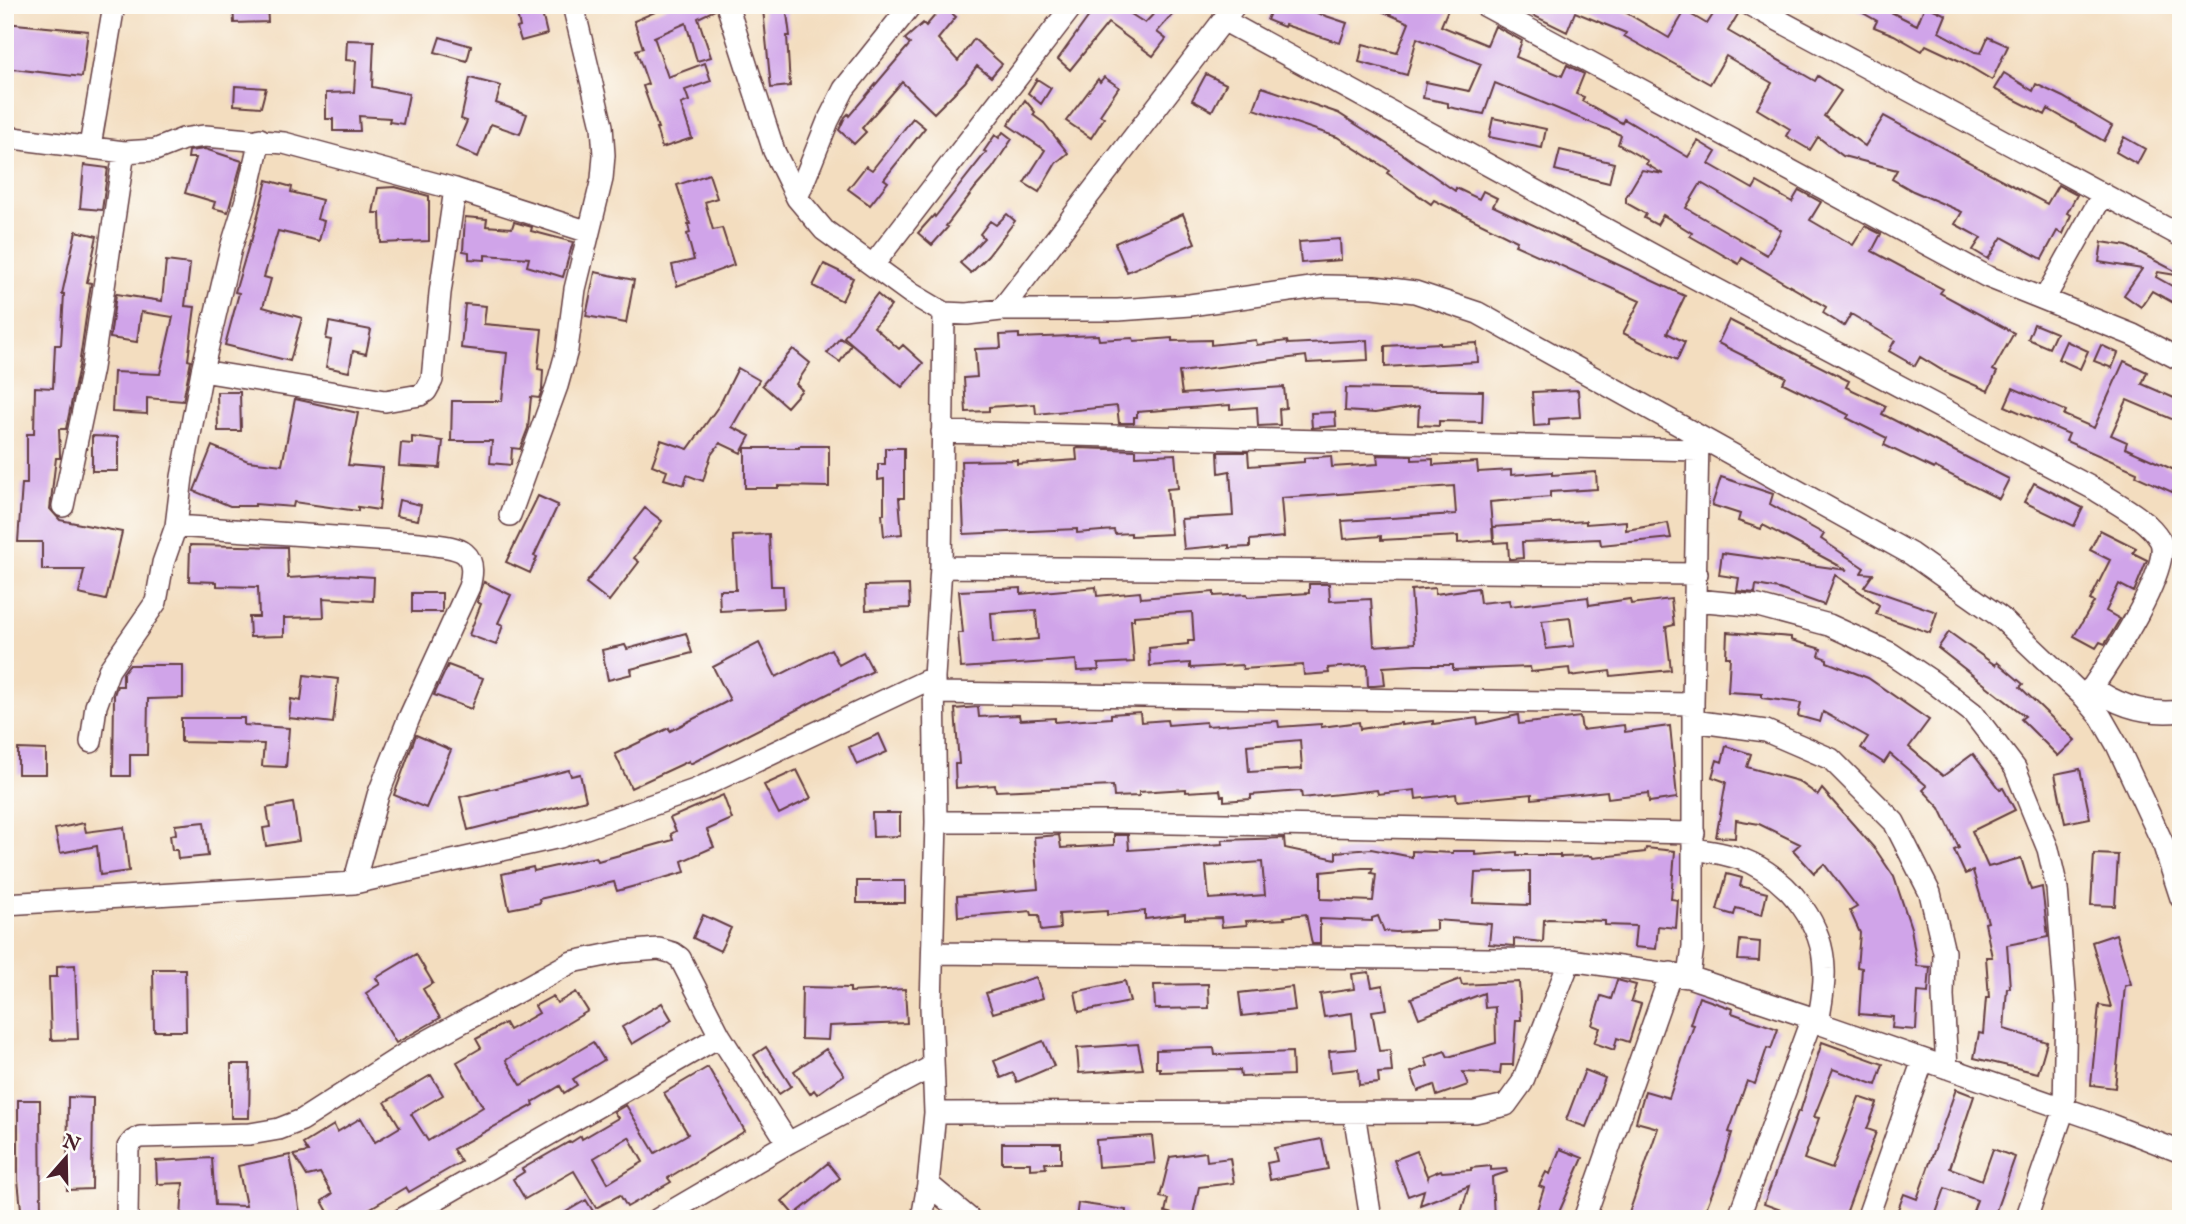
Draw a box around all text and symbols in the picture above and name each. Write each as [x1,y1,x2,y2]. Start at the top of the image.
north arrow [32,1122,102,1192]
text: N [58,1129,83,1158]

